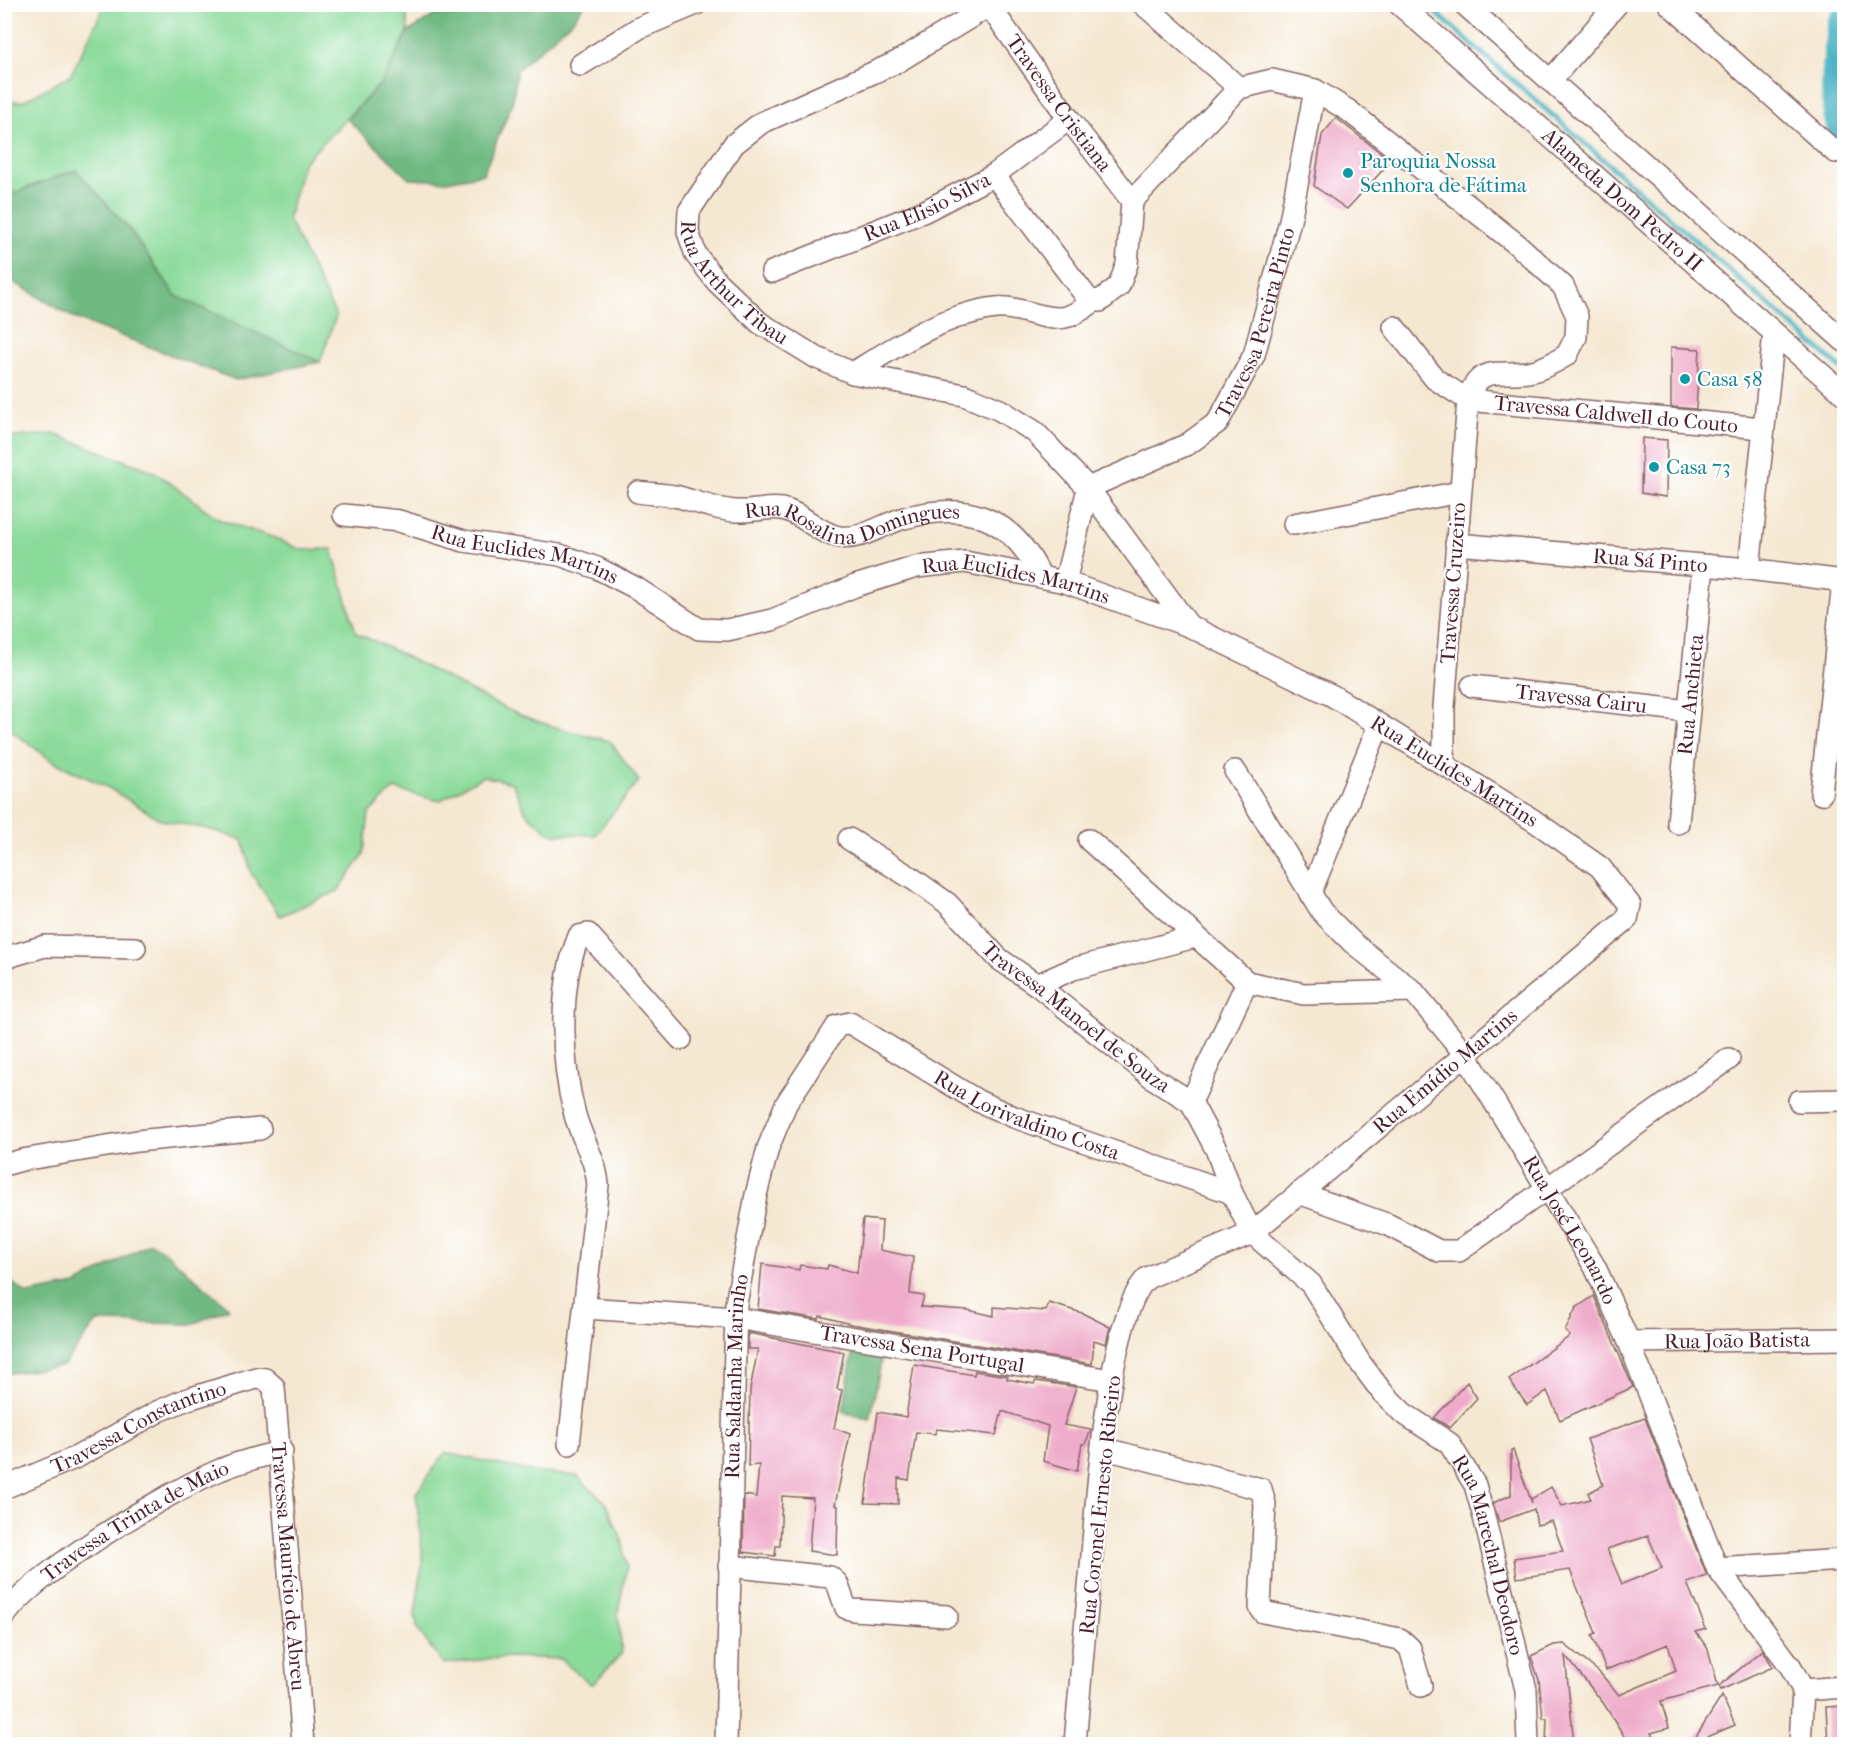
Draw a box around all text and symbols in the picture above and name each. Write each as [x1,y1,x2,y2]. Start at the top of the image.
street label: Travessa Cristiana [1001,30,1117,177]
street label: Alameda Dom Pedro II [1536,122,1708,277]
place label: Paroquia Nossa Senhora de Fátima [1360,149,1527,197]
marker: Paroquia Nossa Senhora de Fátima [1341,166,1355,180]
street label: Rua Elisio Silva [860,167,995,246]
street label: Rua Arthur Tibau [676,220,793,349]
street label: Travessa Pereira Pinto [1210,225,1300,422]
place label: Casa 58 [1697,367,1762,391]
marker: Casa 58 [1678,372,1692,386]
street label: Travessa Caldwell do Couto [1493,391,1739,438]
place label: Casa 73 [1666,455,1731,479]
marker: Casa 73 [1647,460,1661,474]
street label: Rua Rosalina Domingues [743,496,961,550]
street label: Travessa Cruzeiro [1435,502,1471,664]
street label: Rua Euclides Martins [428,520,623,589]
street label: Rua Sá Pinto [1592,544,1709,577]
street label: Rua Euclides Martins [920,550,1113,609]
street label: Rua Anchieta [1673,633,1708,756]
street label: Travessa Cairu [1514,679,1648,718]
street label: Rua Euclides Martins [1366,710,1543,832]
street label: Travessa Manoel de Souza [977,936,1175,1098]
street label: Rua Emídio Martins [1368,1003,1522,1139]
street label: Rua Lorivaldino Costa [930,1065,1123,1165]
street label: Rua José Leonardo [1518,1151,1622,1308]
street label: Rua Saldanha Marinho [720,1272,753,1479]
street label: Travessa Sena Portugal [818,1320,1026,1378]
street label: Rua João Batista [1664,1327,1811,1354]
street label: Rua Coronel Ernesto Ribeiro [1074,1374,1126,1636]
street label: Travessa Constantino [47,1376,229,1479]
street label: Travessa Maurício de Abreu [267,1441,311,1692]
street label: Rua Marechal Deodoro [1447,1450,1529,1658]
street label: Travessa Trinta de Maio [36,1456,232,1587]

